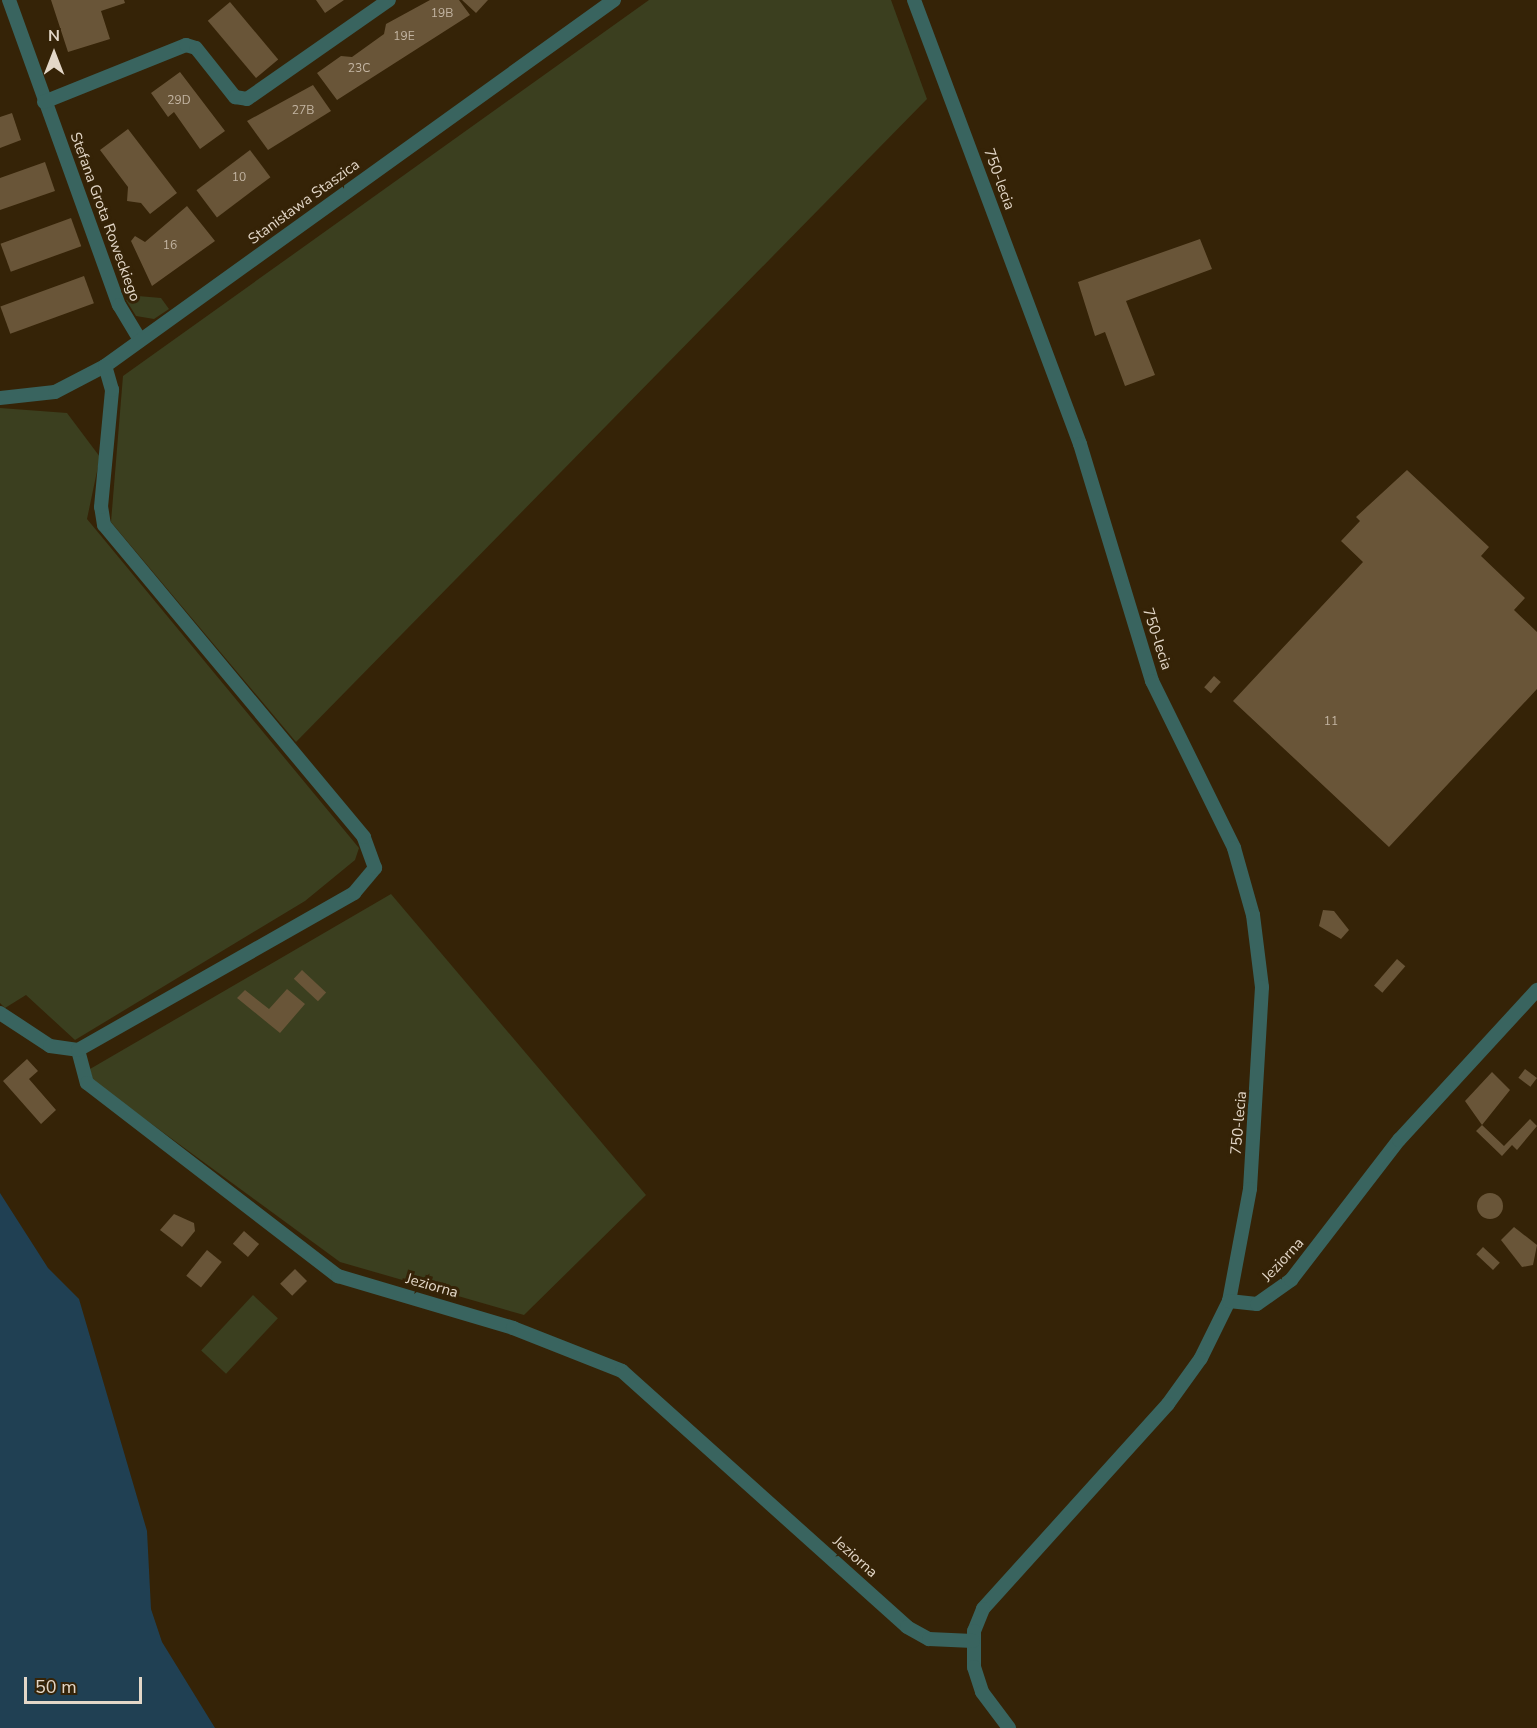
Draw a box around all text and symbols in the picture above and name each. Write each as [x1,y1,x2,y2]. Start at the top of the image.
house number: 19B [431,7,453,21]
north arrow [24,24,84,84]
text: N [48,25,60,47]
house number: 19E [393,30,415,44]
house number: 23C [348,62,370,76]
house number: 29D [167,94,191,108]
house number: 27B [292,104,314,118]
street label: Stefana Grota Roweckiego [66,130,144,304]
street label: 750-lecia [980,146,1018,212]
street label: Stanisława Staszica [245,156,363,248]
house number: 10 [232,171,246,185]
house number: 16 [163,239,177,253]
street label: 750-lecia [1139,606,1175,672]
house number: 11 [1324,715,1338,729]
street label: 750-lecia [1227,1090,1251,1156]
street label: Jeziorna [1258,1234,1308,1286]
street label: Jeziorna [404,1270,460,1302]
street label: Jeziorna [829,1532,881,1582]
scale bar [27,1665,146,1703]
text: 50 m [35,1675,77,1699]

